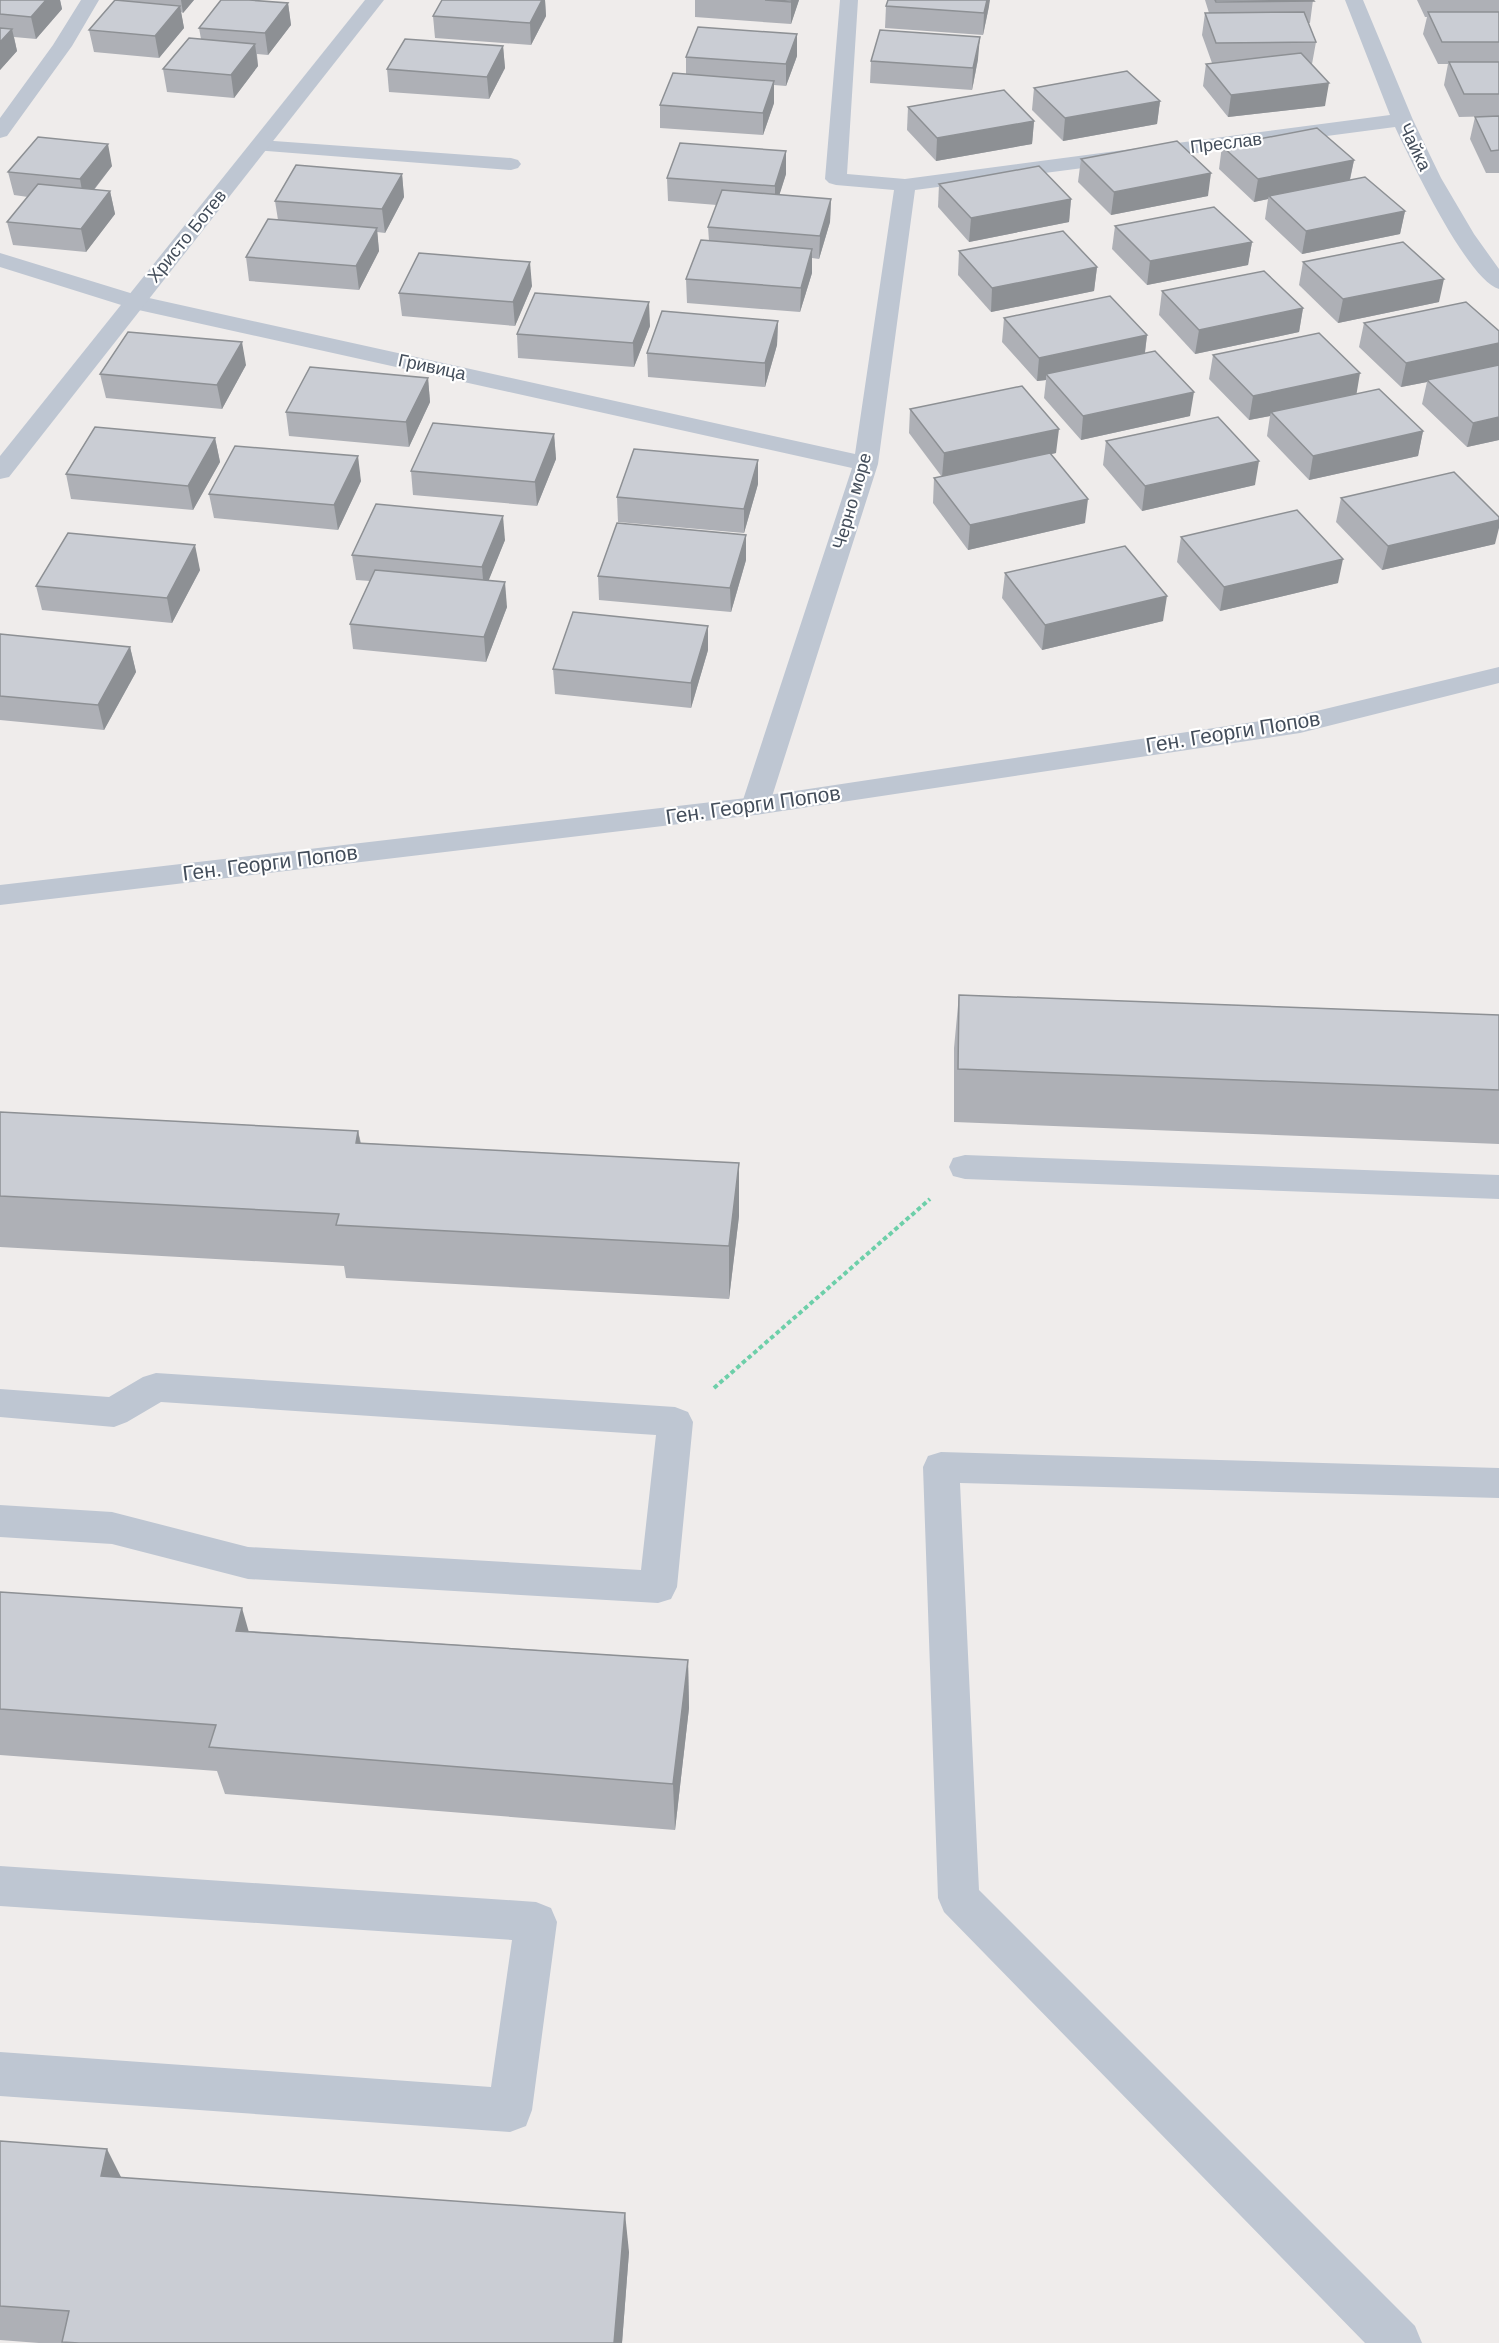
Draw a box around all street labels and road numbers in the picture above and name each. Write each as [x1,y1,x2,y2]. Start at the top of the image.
street label: Чайка [1395,120,1435,175]
street label: Преслав [1189,129,1263,157]
street label: Христо Ботев [144,186,230,286]
street label: Гривица [396,350,469,384]
street label: Черно море [829,450,875,552]
street label: Ген. Георги Попов [1144,706,1322,757]
street label: Ген. Георги Попов [664,781,842,828]
street label: Ген. Георги Попов [181,840,359,885]

